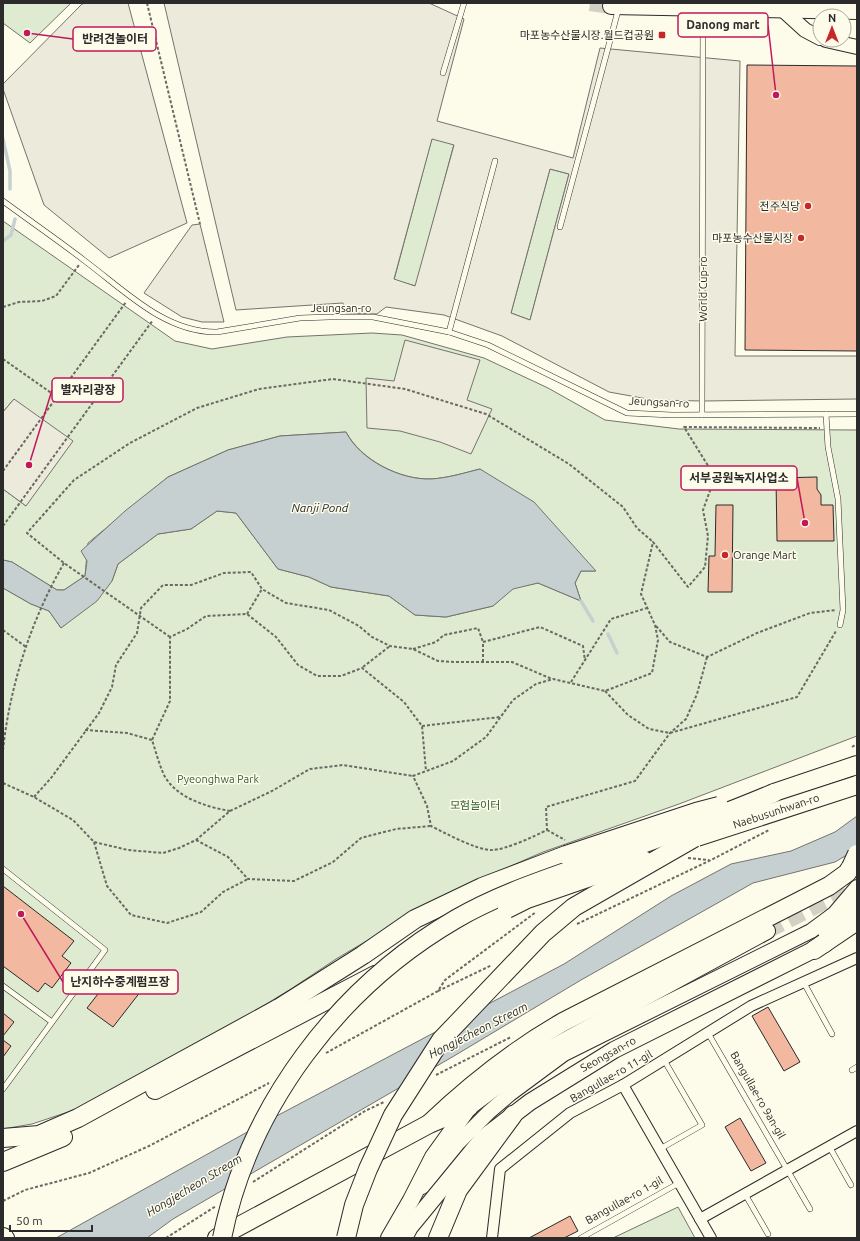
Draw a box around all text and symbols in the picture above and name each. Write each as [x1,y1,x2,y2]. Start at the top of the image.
north arrow [812,8,852,48]
text: N [828,12,836,24]
callout: Danong mart [678,13,768,37]
text: Danong mart [686,18,760,31]
callout: 반려견놀이터 [73,27,156,51]
place label: 마포농수산물시장.월드컵공원 [520,29,654,41]
marker: 마포농수산물시장.월드컵공원 [657,30,667,40]
text: 반려견놀이터 [82,32,148,45]
place label: 전주식당 [760,200,800,212]
marker: 전주식당 [803,201,813,211]
place label: 마포농수산물시장 [712,232,793,244]
marker: 마포농수산물시장 [796,233,806,243]
street label: World Cup-ro [697,256,709,322]
street label: Jeungsan-ro [311,302,371,314]
callout: 별자리광장 [52,378,123,402]
text: 별자리광장 [60,383,116,396]
street label: Jeungsan-ro [628,394,690,410]
callout: 서부공원녹지사업소 [681,466,797,490]
text: 서부공원녹지사업소 [689,471,789,484]
water label: Nanji Pond [291,501,349,514]
place label: Orange Mart [733,549,797,561]
marker: Orange Mart [720,550,730,560]
park label: Pyeonghwa Park [177,773,259,785]
street label: Naebusunhwan-ro [731,791,821,831]
park label: 모험놀이터 [450,799,500,811]
callout: 난지하수중계펌프장 [63,970,178,994]
text: 난지하수중계펌프장 [70,975,170,988]
water label: Hongjecheon Stream [426,999,530,1061]
street label: Seongsan-ro [578,1034,638,1074]
street label: Bangullae-ro 11-gil [568,1048,654,1104]
street label: Bangullae-ro 9an-gil [728,1049,788,1141]
water label: Hongjecheon Stream [144,1151,244,1219]
street label: Bangullae-ro 1-gil [583,1174,665,1226]
scale bar [10,1207,92,1233]
text: 50 m [16,1214,43,1227]

